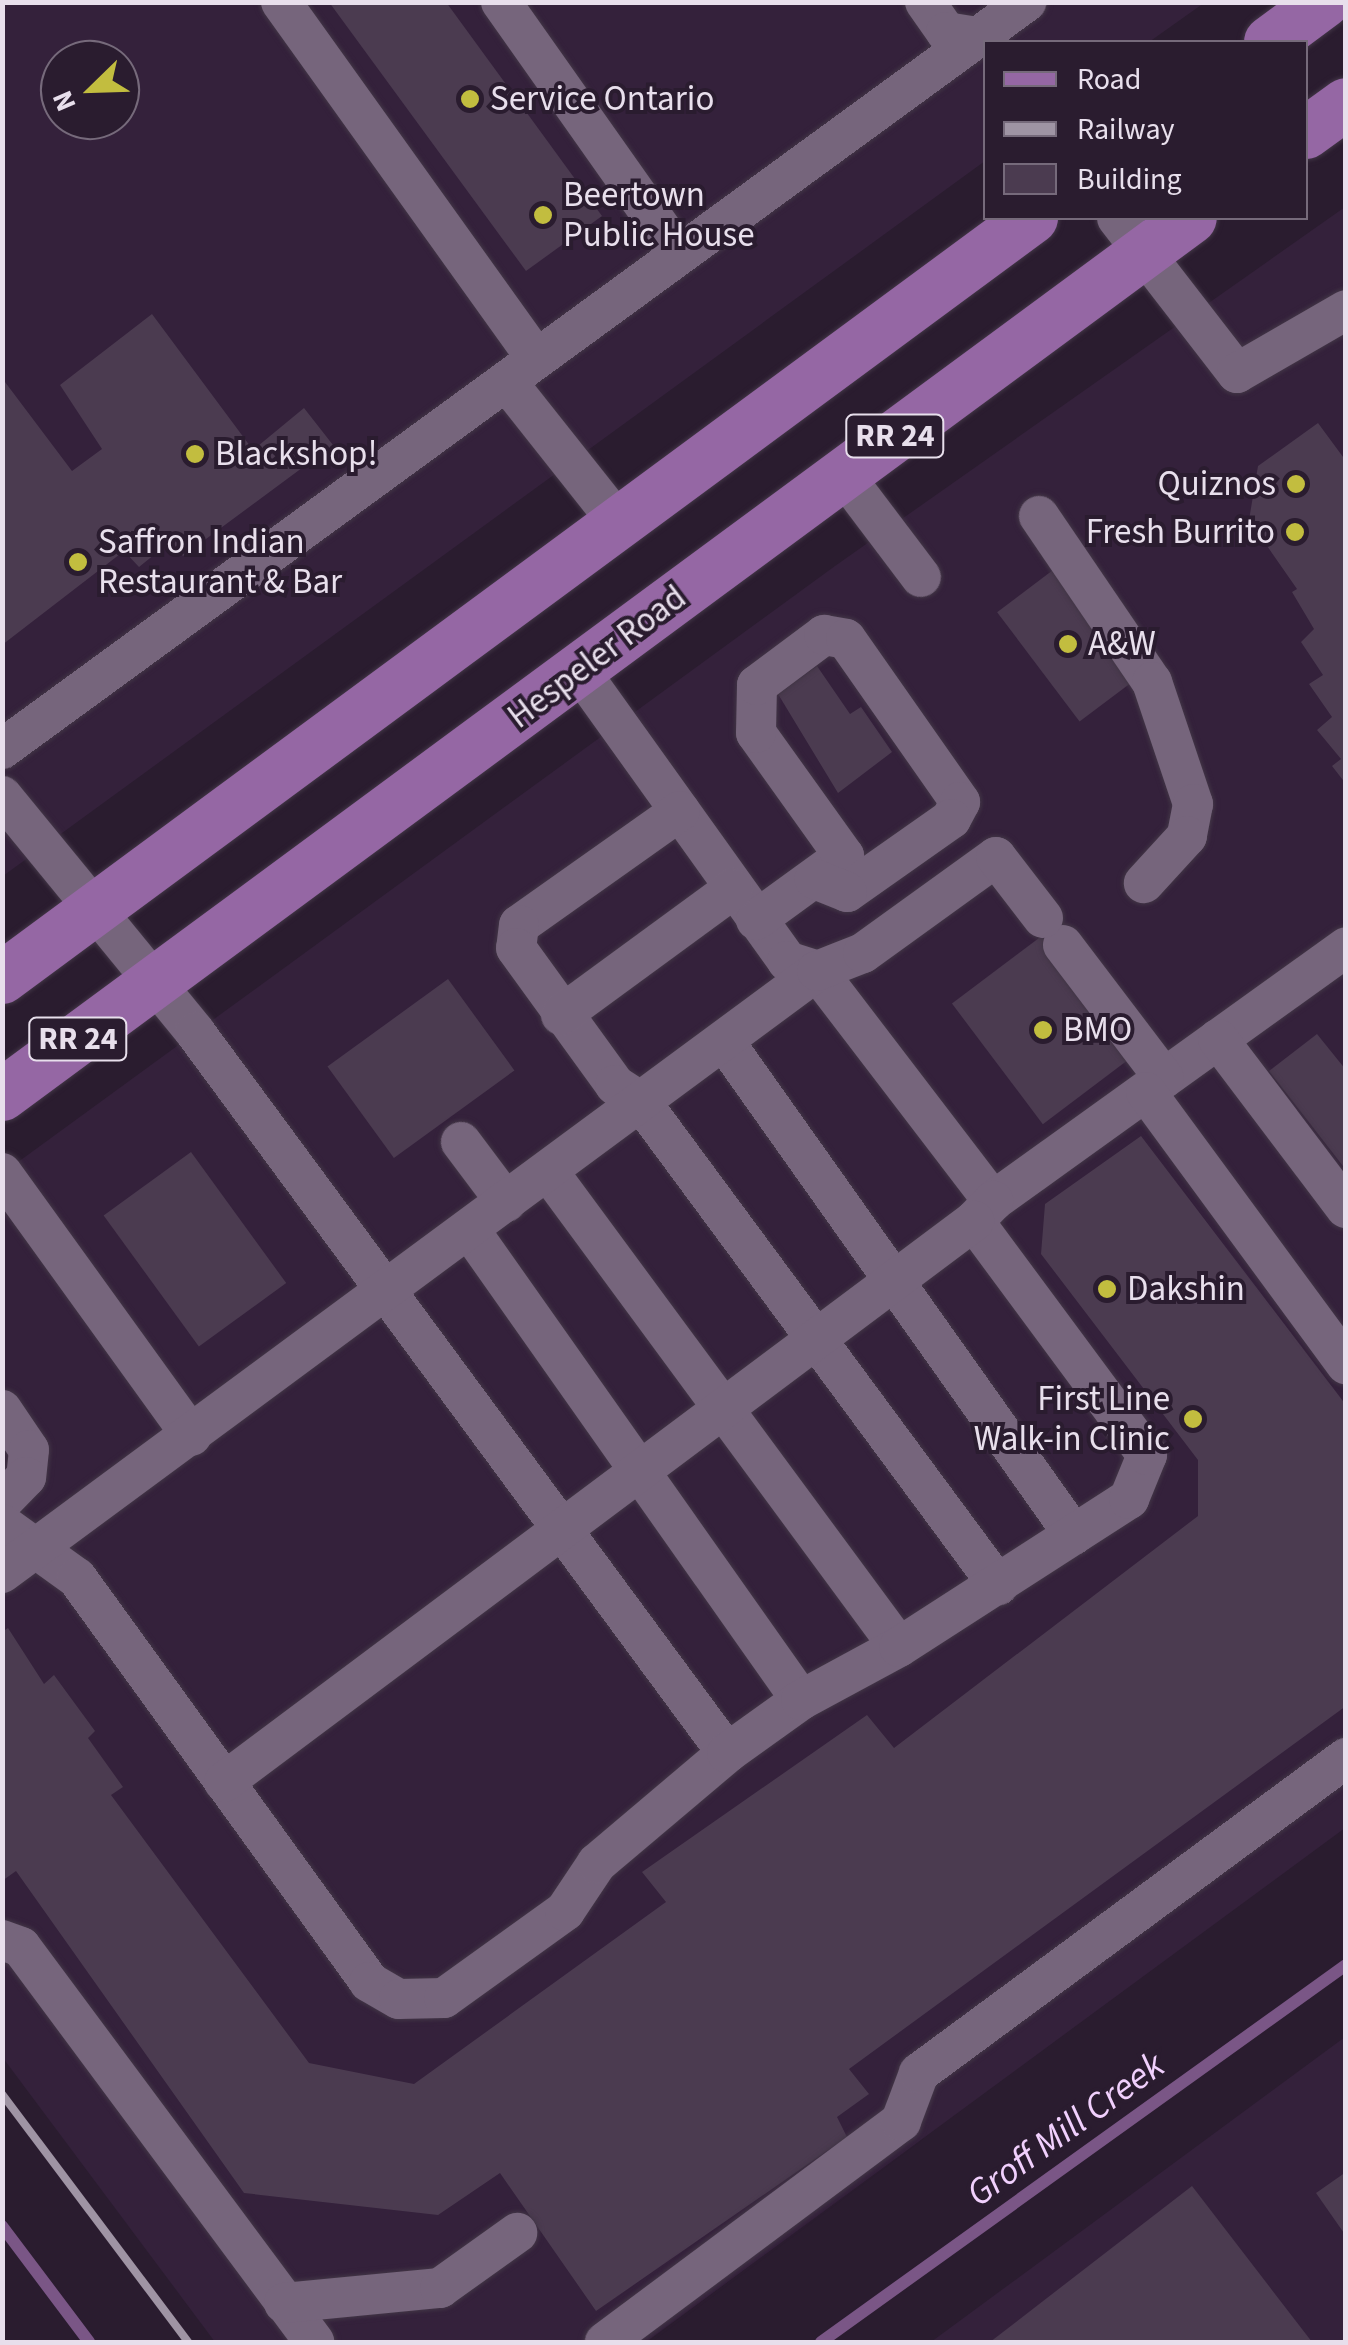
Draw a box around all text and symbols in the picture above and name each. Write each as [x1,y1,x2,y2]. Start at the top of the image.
north arrow [40,40,140,140]
legend [983,40,1308,220]
text: Road [1077,58,1141,101]
place label: Service Ontario [490,78,714,120]
text: N [42,85,86,117]
marker: Service Ontario [459,88,481,110]
text: Railway [1077,108,1175,151]
text: Building [1077,158,1182,201]
place label: Beertown Public House [563,174,755,256]
marker: Beertown Public House [532,204,554,226]
road number: RR 24 [845,409,945,463]
place label: Blackshop! [215,433,378,475]
marker: Blackshop! [184,443,206,465]
place label: Quiznos [1158,463,1276,505]
marker: Quiznos [1285,473,1307,495]
place label: Fresh Burrito [1086,511,1275,553]
place label: Saffron Indian Restaurant & Bar [98,521,342,603]
marker: Fresh Burrito [1284,521,1306,543]
marker: Saffron Indian Restaurant & Bar [67,551,89,573]
street label: Hespeler Road [500,576,694,738]
place label: A&W [1088,623,1156,665]
marker: A&W [1057,633,1079,655]
place label: BMO [1063,1009,1132,1051]
road number: RR 24 [28,1012,128,1066]
marker: BMO [1032,1019,1054,1041]
place label: Dakshin [1127,1268,1245,1310]
marker: Dakshin [1096,1278,1118,1300]
place label: First Line Walk-in Clinic [974,1378,1170,1460]
marker: First Line Walk-in Clinic [1180,1406,1206,1432]
water label: Groff Mill Creek [958,2043,1174,2217]

